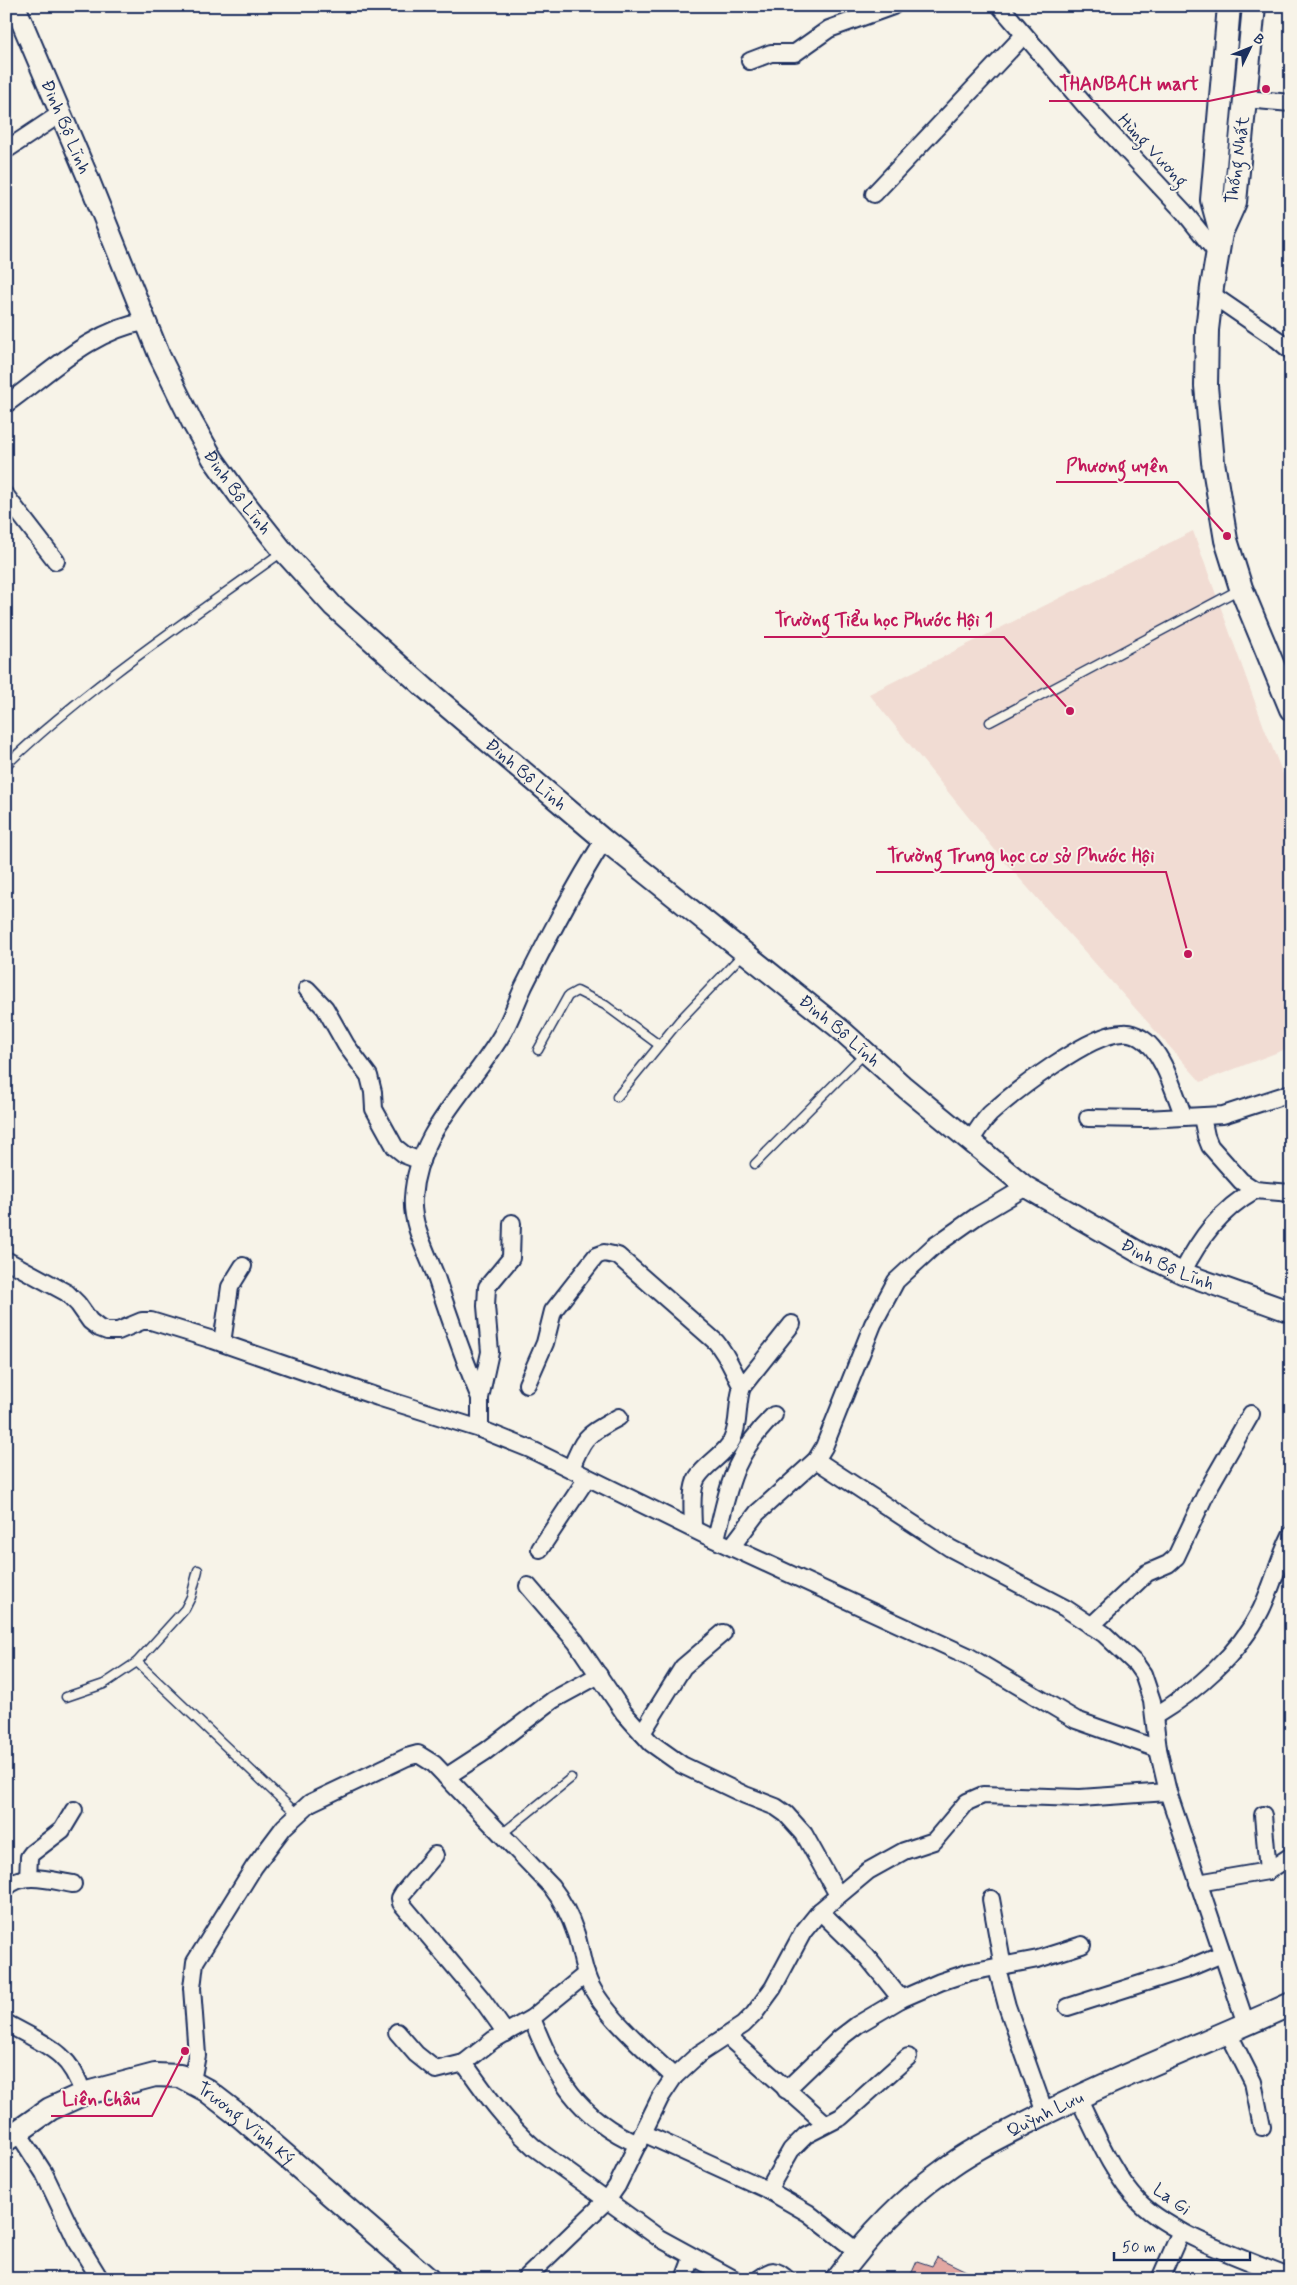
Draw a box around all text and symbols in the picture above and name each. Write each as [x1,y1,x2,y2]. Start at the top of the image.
north arrow [1224,22,1274,72]
text: B [1249,30,1268,49]
callout: THANBACH mart [1049,67,1209,101]
text: THANBACH mart [1059,72,1199,97]
street label: Đinh Bộ Lĩnh [35,76,96,178]
street label: Hùng Vương [1110,109,1193,194]
street label: Thống Nhất [1220,114,1258,206]
street label: Đinh Bộ Lĩnh [197,446,277,540]
callout: Phương uyên [1056,448,1178,482]
text: Phương uyên [1066,454,1168,482]
callout: Trường Tiểu học Phước Hội 1 [764,603,1004,637]
text: Trường Tiểu học Phước Hội 1 [775,608,993,636]
street label: Đinh Bộ Lĩnh [480,733,572,816]
callout: Trường Trung học cơ sở Phước Hội [876,838,1166,872]
text: Trường Trung học cơ sở Phước Hội [887,844,1155,872]
street label: Đinh Bộ Lĩnh [793,990,885,1073]
street label: Đinh Bộ Lĩnh [1116,1233,1217,1297]
street label: Trương Vĩnh Ký [193,2077,299,2171]
callout: Liên Châu [51,2082,152,2116]
street label: Quỳnh Lưu [1003,2086,1087,2144]
text: Liên Châu [62,2087,140,2112]
street label: La Gi [1148,2178,1195,2222]
scale bar [1114,2230,1251,2262]
text: 50 m [1122,2238,1156,2258]

